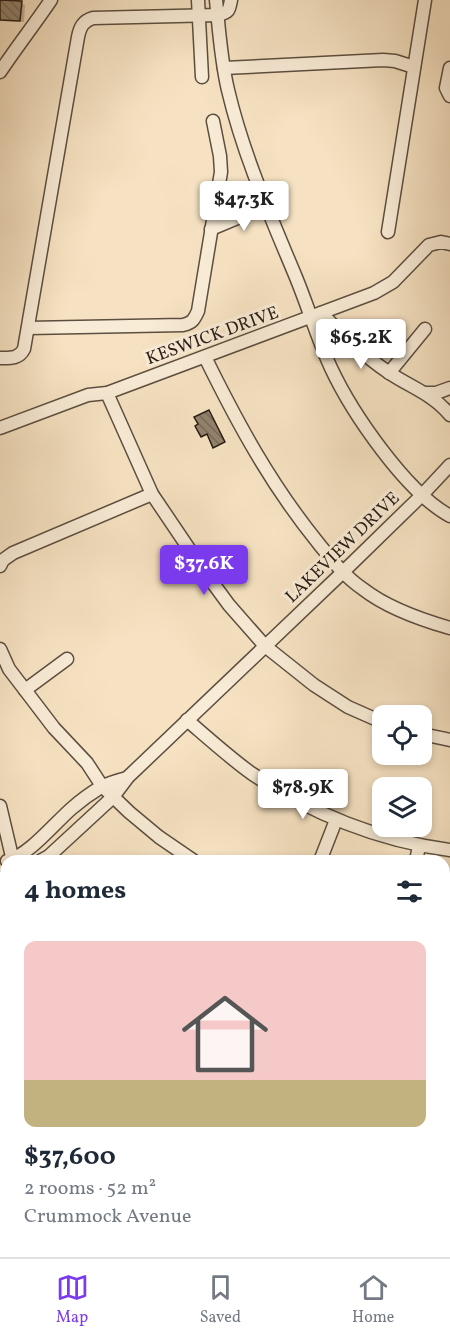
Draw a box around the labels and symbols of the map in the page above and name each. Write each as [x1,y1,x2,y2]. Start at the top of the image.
pin: $47.3K [195,181,293,232]
street label: KESWICK DRIVE [143,301,283,372]
pin: $65.2K [312,319,410,370]
street label: LAKEVIEW DRIVE [280,487,406,609]
pin: $37.6K [155,545,253,596]
pin: $78.9K [254,769,352,820]

